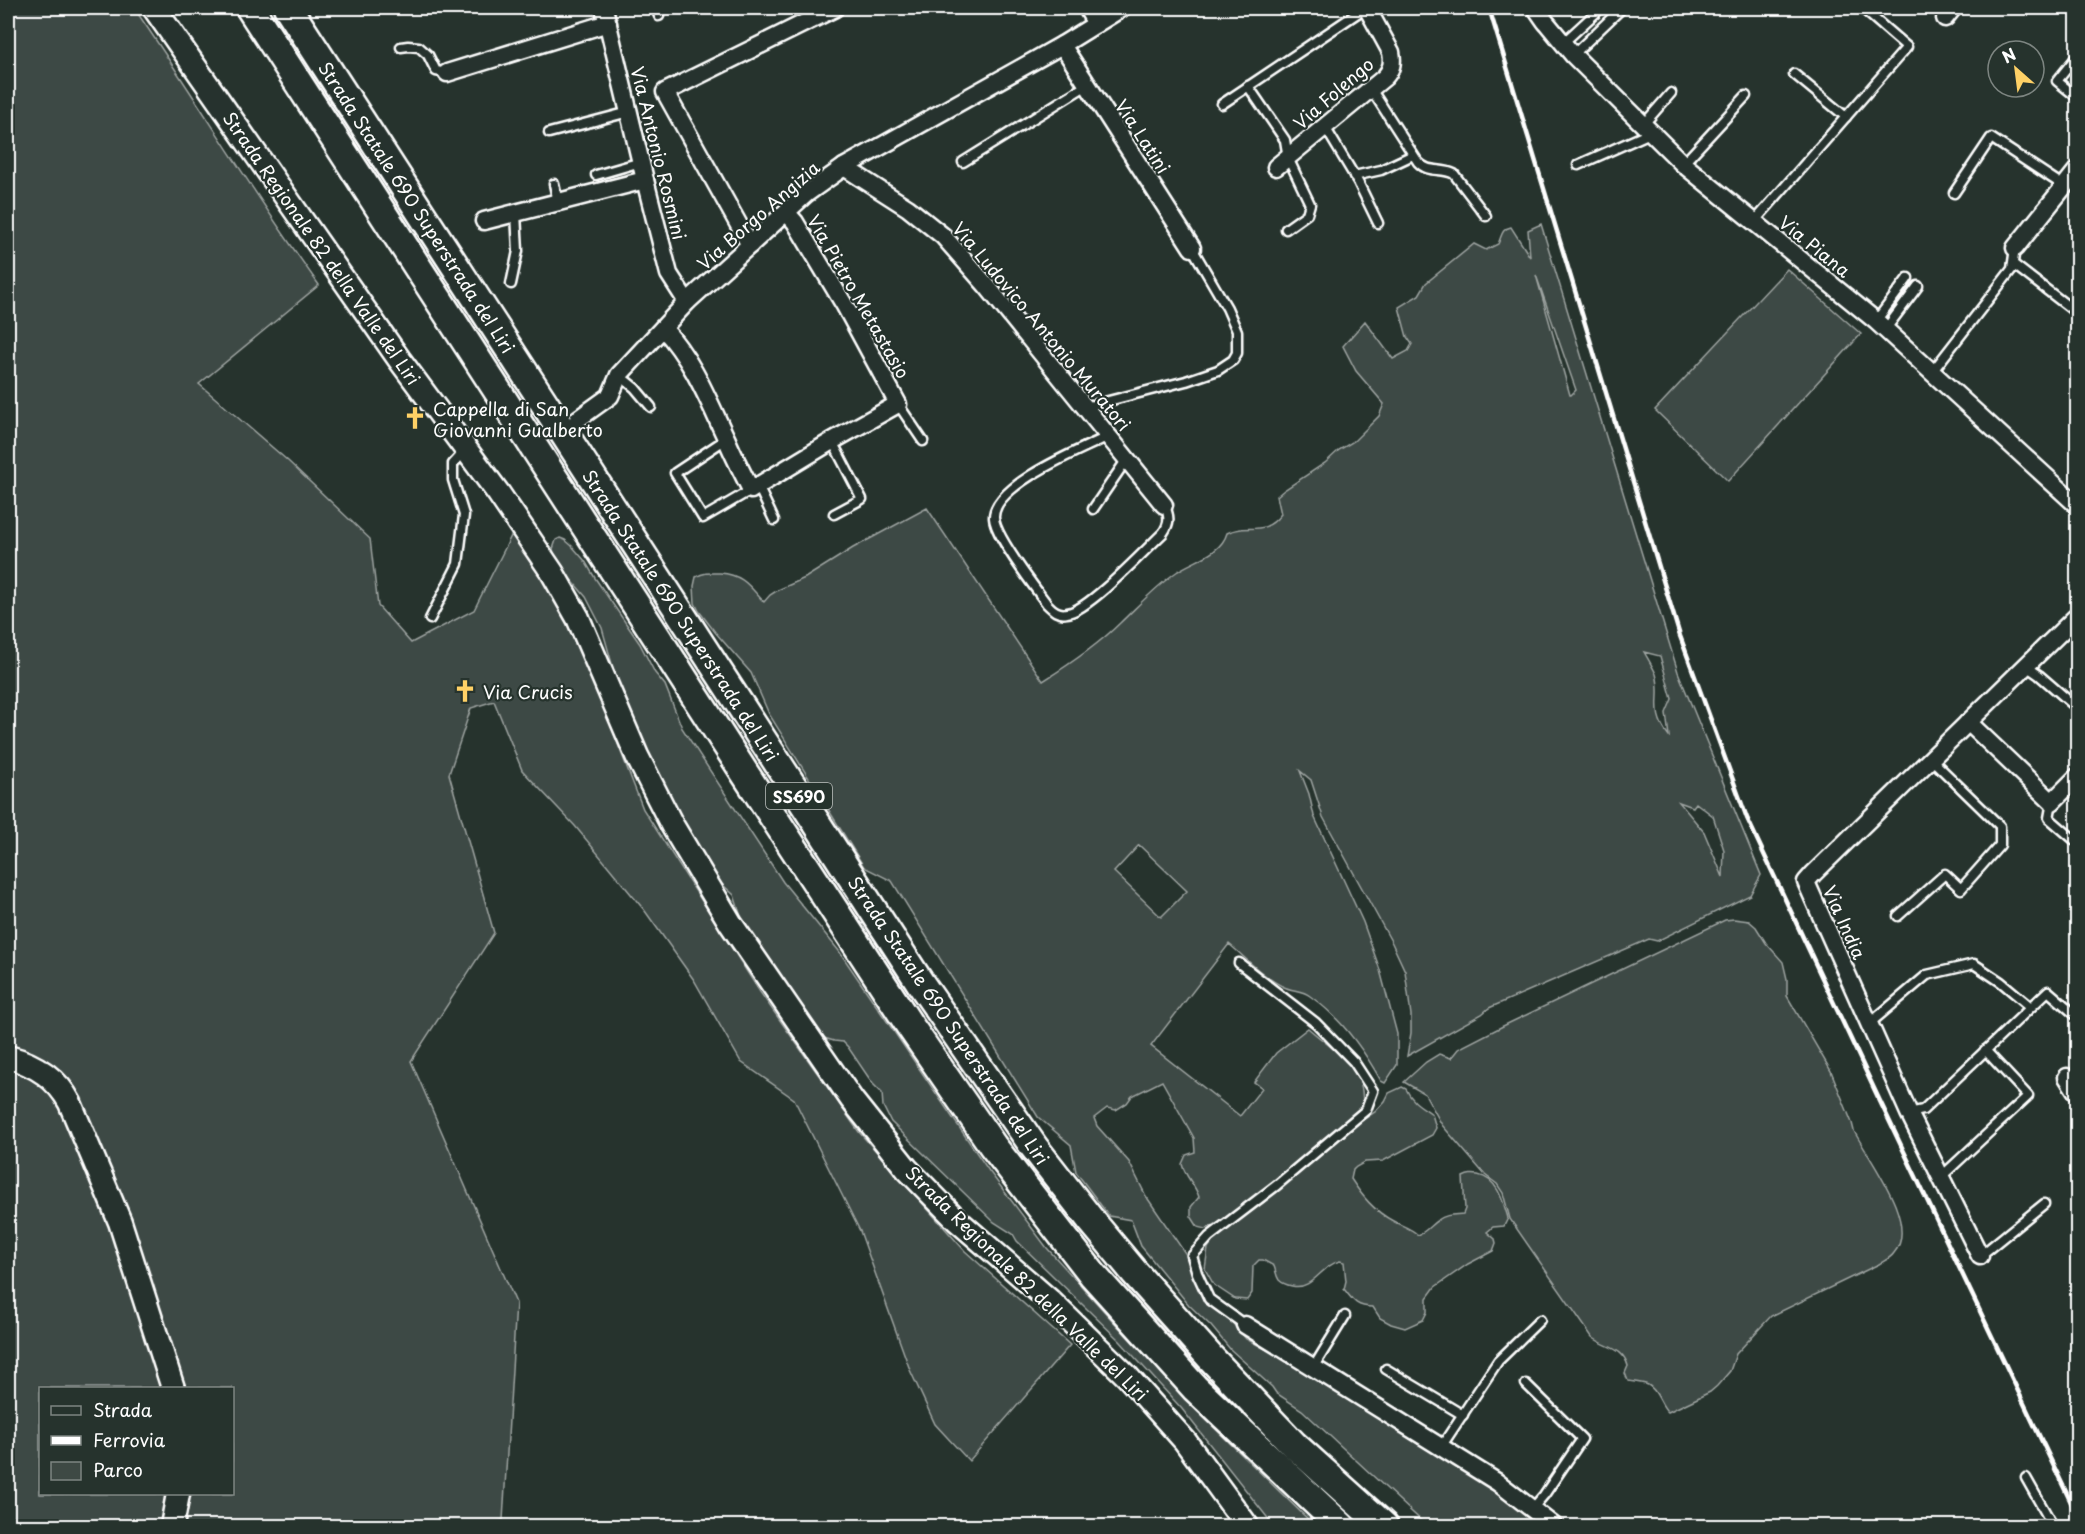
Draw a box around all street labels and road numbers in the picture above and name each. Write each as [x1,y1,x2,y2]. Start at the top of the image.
street label: Via Folengo [1287,51,1379,135]
street label: Strada Statale 690 Superstrada del Liri [312,56,522,358]
street label: Via Antonio Rosmini [624,63,694,243]
street label: Via Latini [1109,93,1177,179]
street label: Strada Regionale 82 della Valle del Liri [217,106,427,390]
street label: Via Borgo Angizia [691,154,825,276]
street label: Via Pietro Metastasio [801,209,917,383]
street label: Via Piana [1773,209,1857,284]
street label: Via Ludovico Antonio Muratori [946,216,1138,436]
street label: Strada Statale 690 Superstrada del Liri [576,464,786,766]
road number: SS690 [766,783,832,809]
street label: Strada Statale 690 Superstrada del Liri [842,870,1056,1170]
street label: Via India [1817,881,1874,964]
street label: Strada Regionale 82 della Valle del Liri [899,1159,1155,1407]

